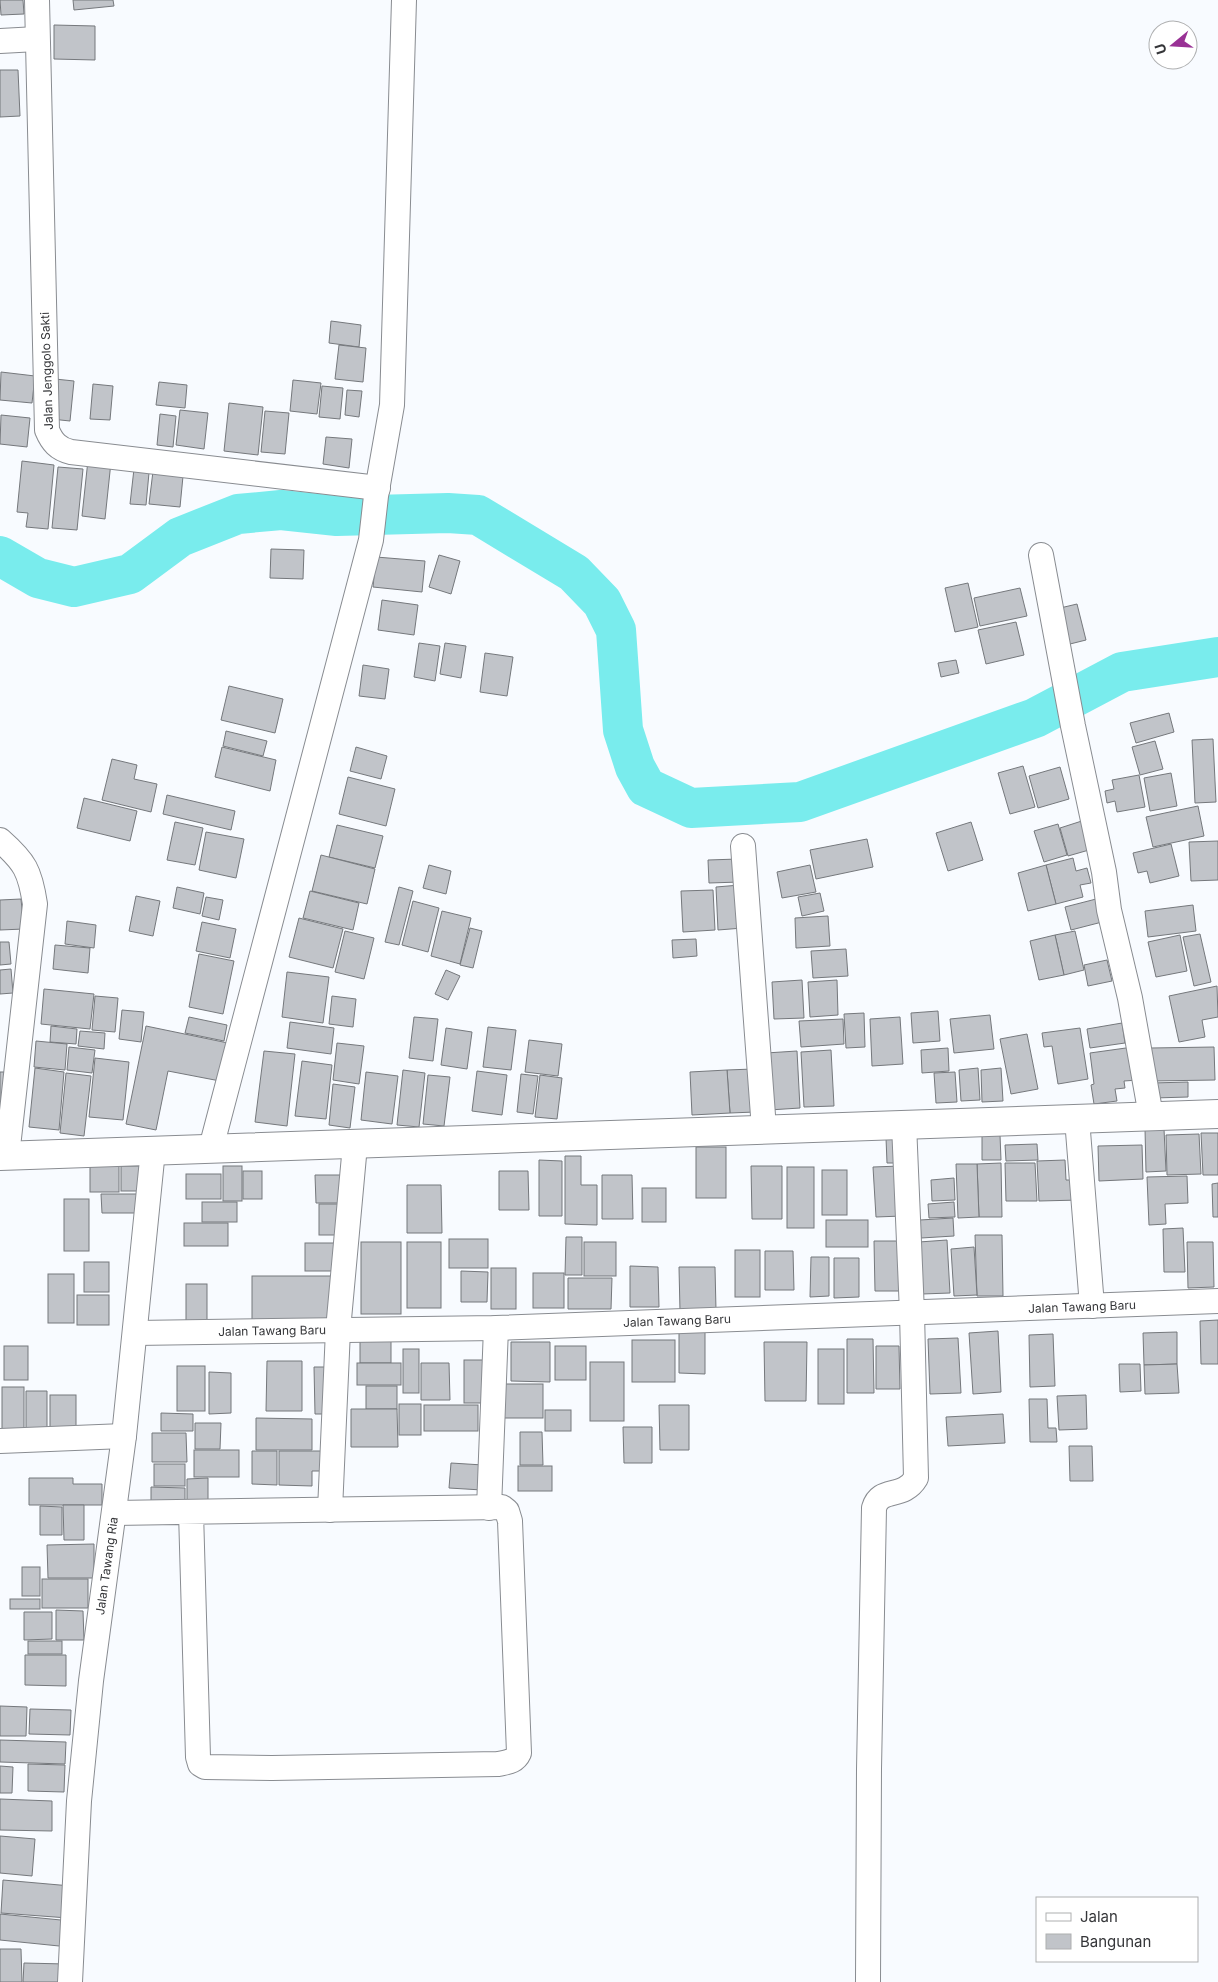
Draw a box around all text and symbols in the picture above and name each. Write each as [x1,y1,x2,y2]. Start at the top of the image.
north arrow [1148,20,1198,70]
text: U [1150,42,1170,57]
street label: Jalan Jenggolo Sakti [37,312,56,430]
street label: Jalan Tawang Baru [1028,1297,1136,1316]
street label: Jalan Tawang Baru [623,1311,731,1330]
street label: Jalan Tawang Baru [218,1322,326,1339]
street label: Jalan Tawang Ria [92,1516,121,1616]
legend [1036,1897,1198,1962]
text: Jalan [1080,1907,1118,1926]
text: Bangunan [1080,1932,1151,1951]

